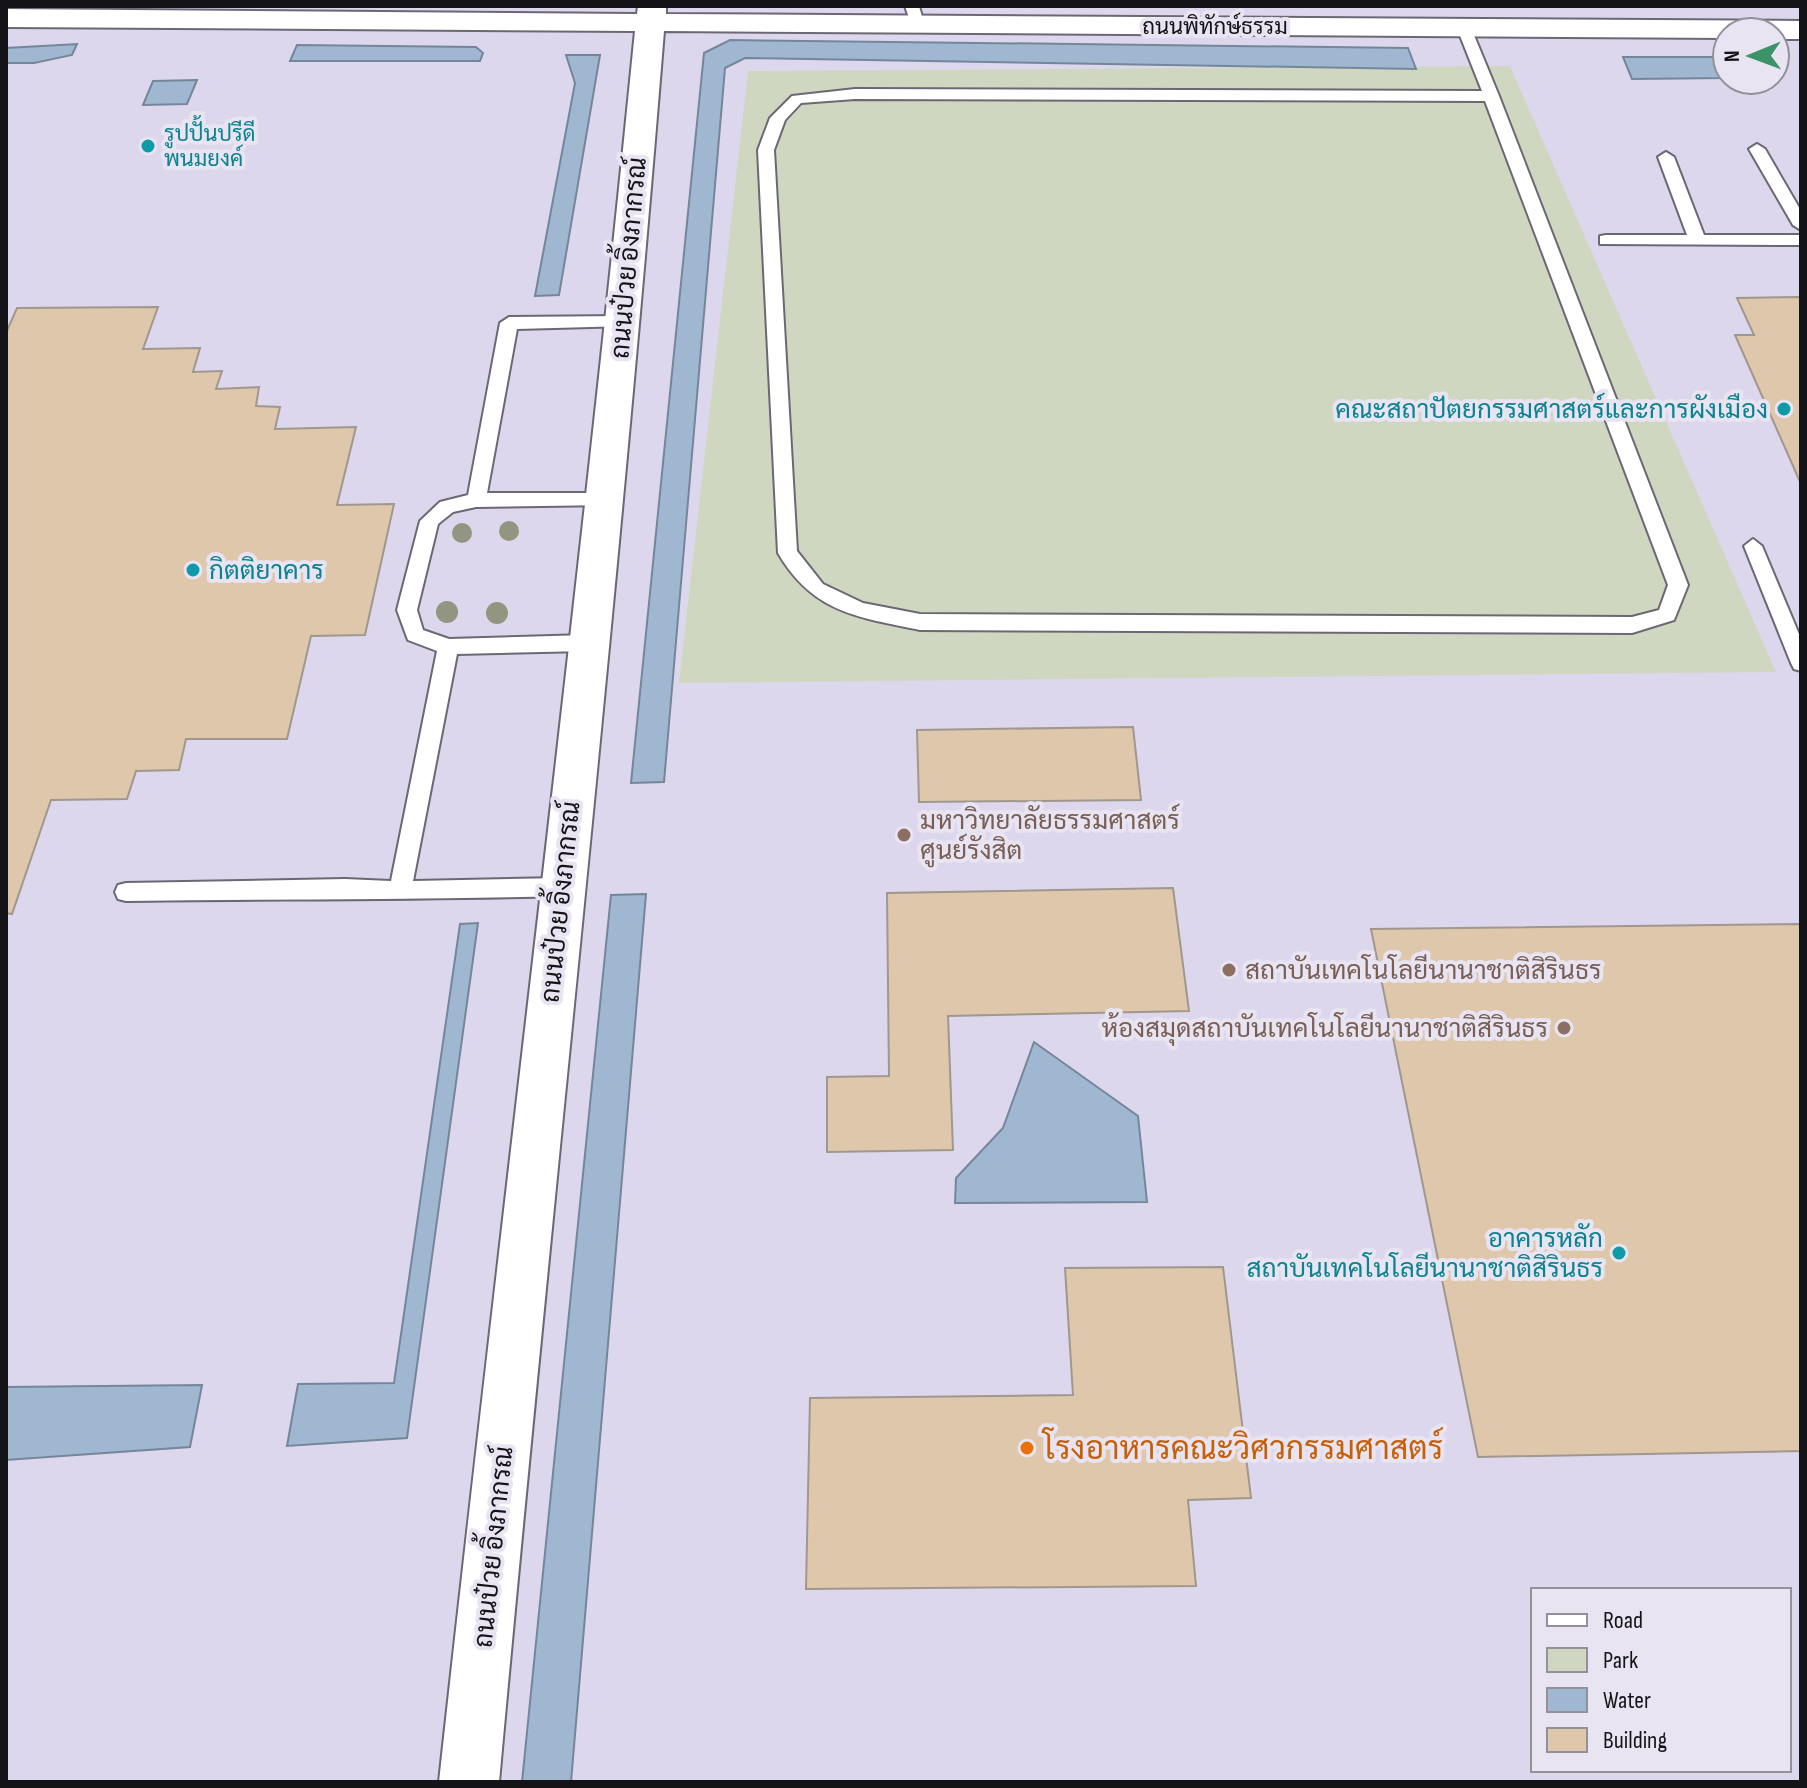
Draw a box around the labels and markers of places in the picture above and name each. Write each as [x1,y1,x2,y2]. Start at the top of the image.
place label: รูปปั้นปรีดี พนมยงค์ [164,115,256,173]
marker: รูปปั้นปรีดี พนมยงค์ [139,137,157,155]
place label: คณะสถาปัตยกรรมศาสตร์และการผังเมือง [1335,392,1768,426]
marker: คณะสถาปัตยกรรมศาสตร์และการผังเมือง [1775,400,1793,418]
place label: กิตติยาคาร [209,555,324,587]
marker: กิตติยาคาร [184,561,202,579]
place label: มหาวิทยาลัยธรรมศาสตร์ ศูนย์รังสิต [920,803,1180,868]
marker: มหาวิทยาลัยธรรมศาสตร์ ศูนย์รังสิต [895,826,913,844]
place label: สถาบันเทคโนโลยีนานาชาติสิรินธร [1245,954,1602,987]
marker: สถาบันเทคโนโลยีนานาชาติสิรินธร [1220,961,1238,979]
place label: ห้องสมุดสถาบันเทคโนโลยีนานาชาติสิรินธร [1101,1012,1548,1046]
marker: ห้องสมุดสถาบันเทคโนโลยีนานาชาติสิรินธร [1555,1019,1573,1037]
place label: อาคารหลัก สถาบันเทคโนโลยีนานาชาติสิรินธร [1246,1222,1603,1285]
marker: อาคารหลัก สถาบันเทคโนโลยีนานาชาติสิรินธร [1610,1244,1628,1262]
place label: โรงอาหารคณะวิศวกรรมศาสตร์ [1041,1427,1443,1469]
marker: โรงอาหารคณะวิศวกรรมศาสตร์ [1018,1439,1036,1457]

